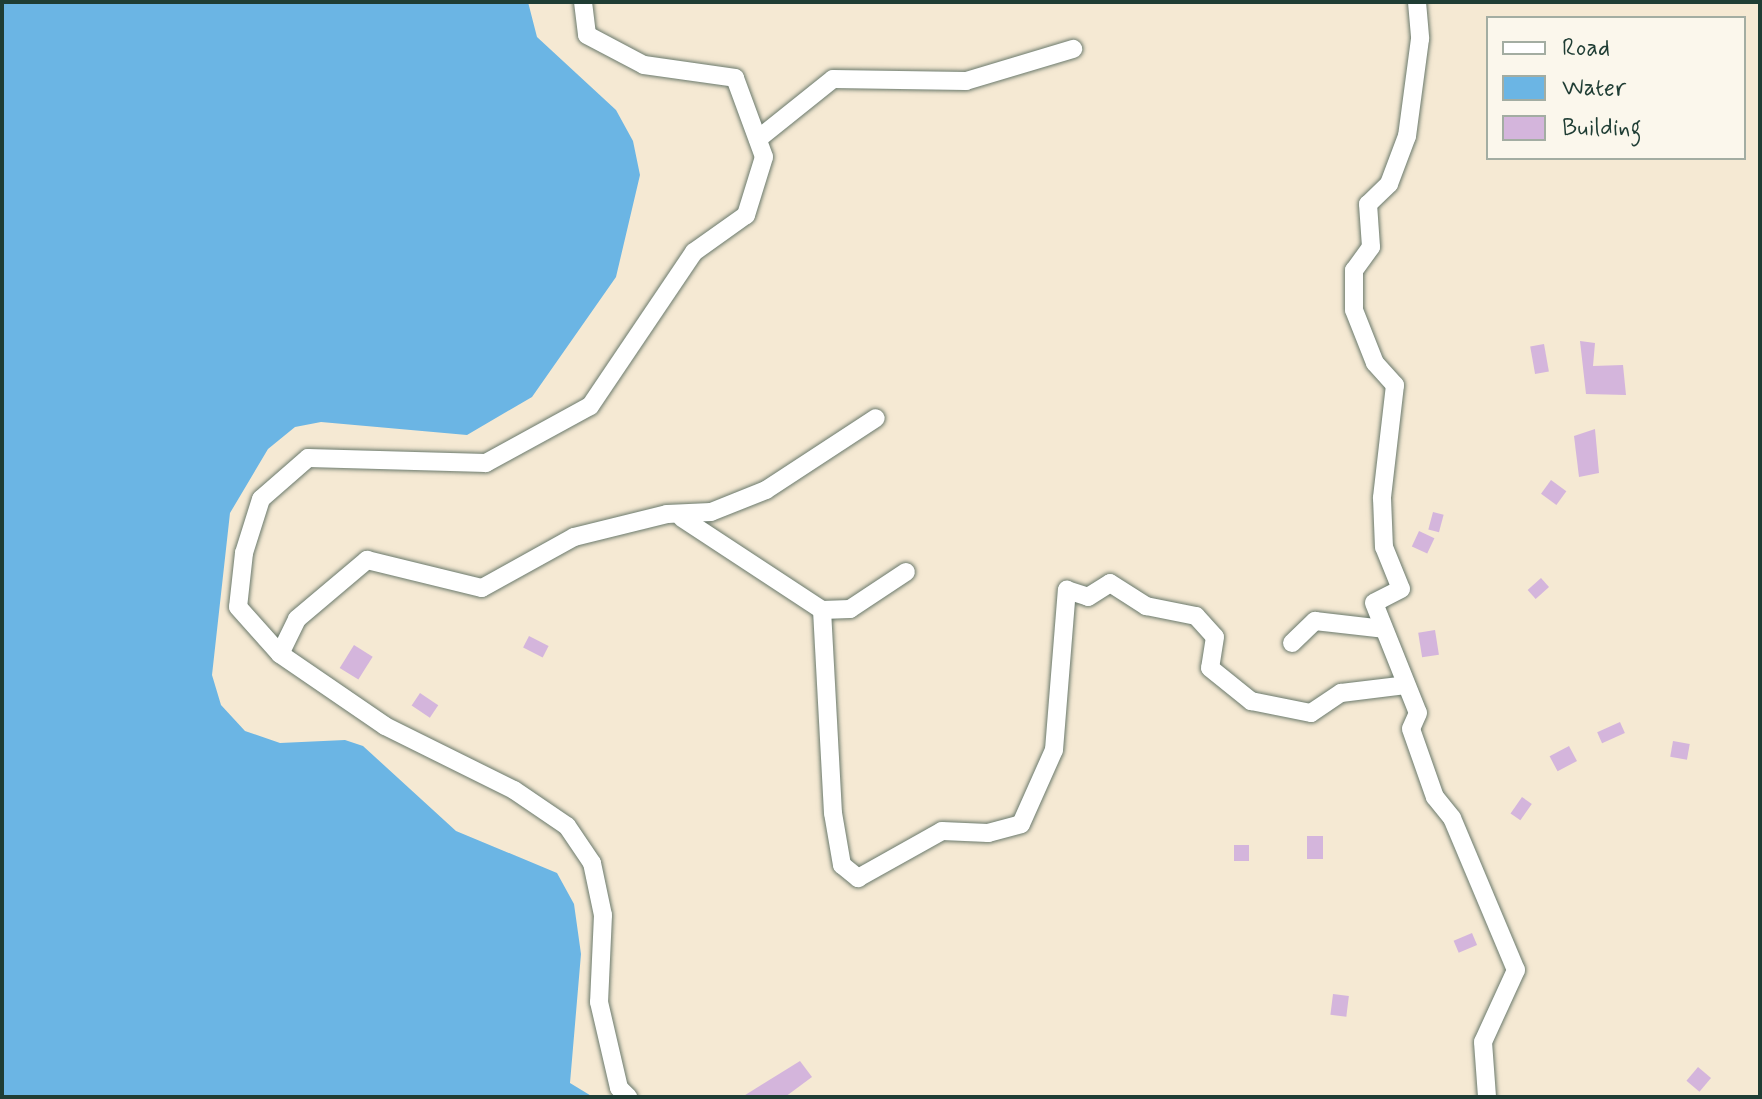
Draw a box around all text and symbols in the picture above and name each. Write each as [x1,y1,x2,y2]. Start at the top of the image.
legend [1486,16,1746,160]
text: Road [1562,33,1610,64]
text: Water [1562,73,1626,104]
text: Building [1562,113,1642,144]

